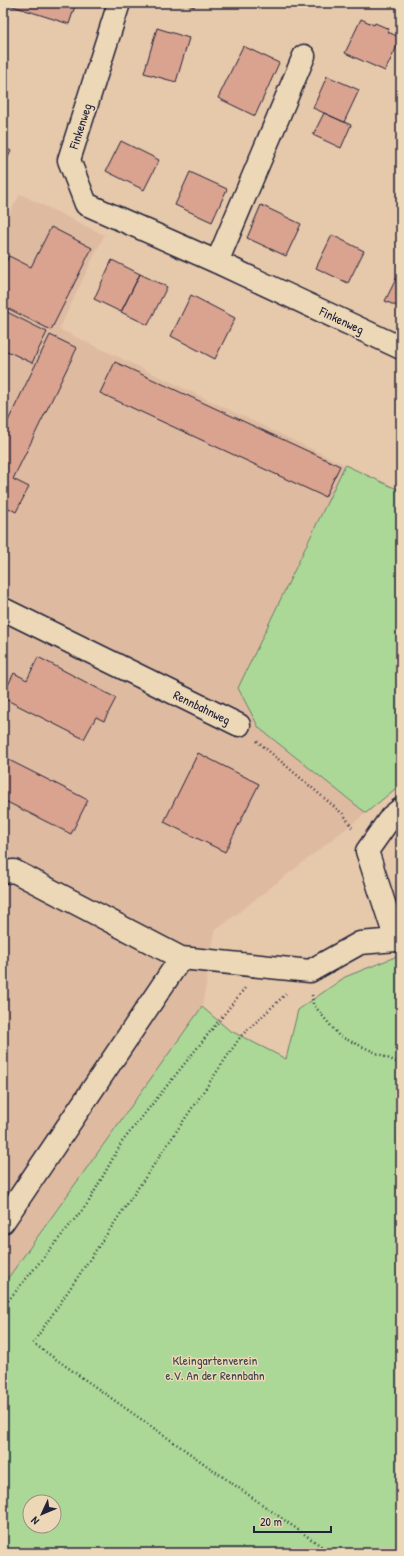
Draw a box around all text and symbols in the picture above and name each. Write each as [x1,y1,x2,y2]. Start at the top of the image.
street label: Finkenweg [64,101,96,152]
street label: Finkenweg [316,301,367,338]
street label: Rennbahnweg [170,685,234,729]
park label: Kleingartenverein e.V. An der Rennbahn [165,1351,265,1384]
north arrow [22,1494,62,1534]
scale bar [254,1508,331,1534]
text: 20 m [260,1513,282,1530]
text: N [28,1514,42,1528]

